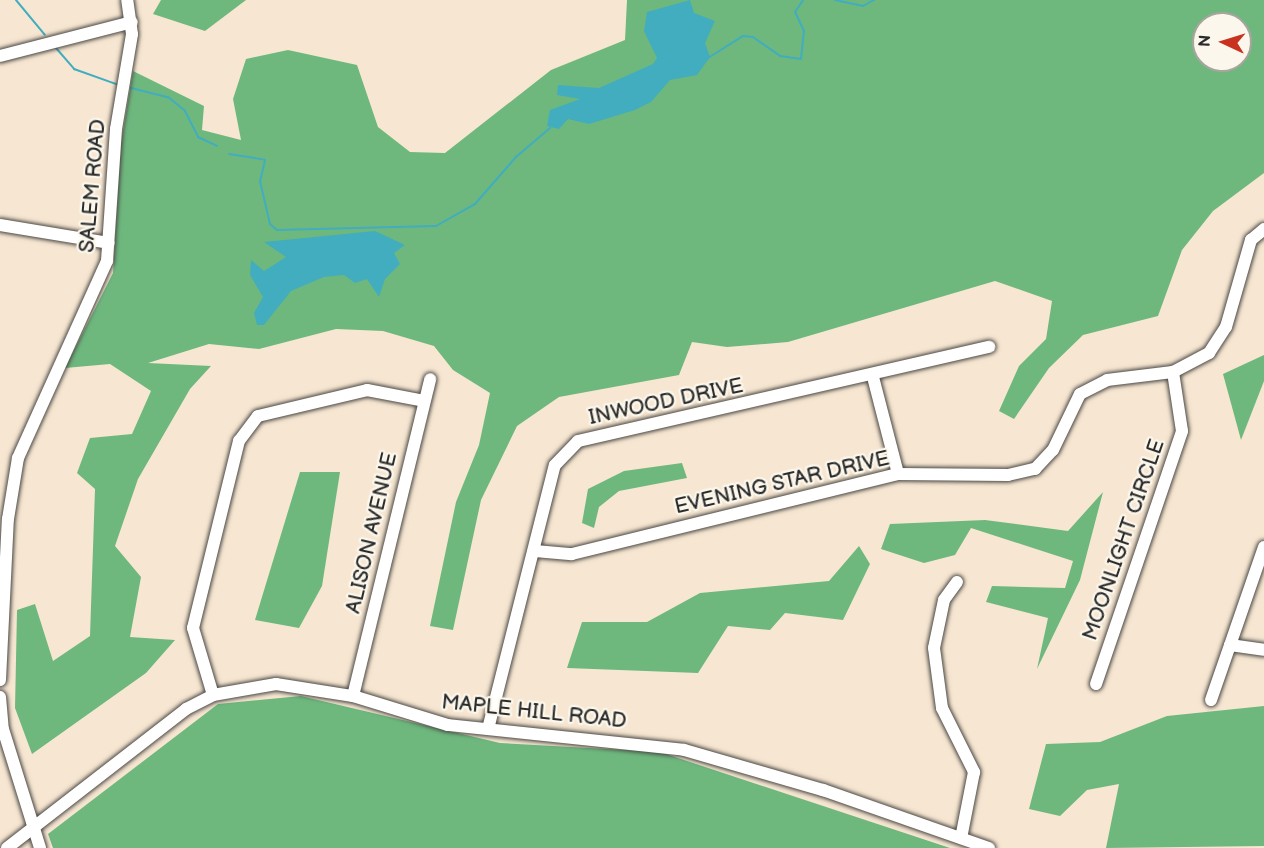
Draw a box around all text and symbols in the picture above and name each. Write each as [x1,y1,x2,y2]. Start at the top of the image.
north arrow [1192,12,1252,72]
text: N [1196,34,1215,48]
street label: SALEM ROAD [75,118,111,254]
street label: INWOOD DRIVE [587,373,745,431]
street label: MOONLIGHT CIRCLE [1078,436,1170,644]
street label: EVENING STAR DRIVE [672,446,892,520]
street label: ALISON AVENUE [341,450,403,616]
street label: MAPLE HILL ROAD [440,690,628,734]

